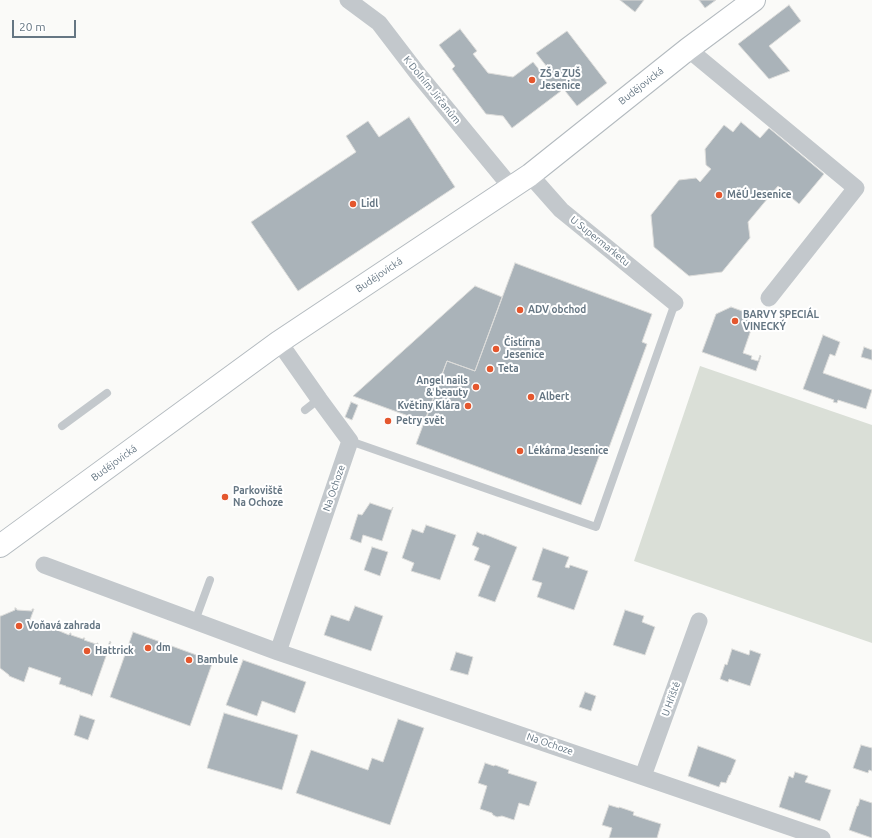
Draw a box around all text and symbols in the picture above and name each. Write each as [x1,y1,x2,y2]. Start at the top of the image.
scale bar [14,12,78,38]
text: 20 m [19,20,46,33]
street label: K Dolním Jirčanům [401,54,463,126]
street label: Budějovická [616,65,666,107]
place label: ZŠ a ZUŠ Jesenice [540,68,581,92]
marker: ZŠ a ZUŠ Jesenice [527,75,537,85]
place label: MěÚ Jesenice [727,189,792,201]
marker: MěÚ Jesenice [714,190,724,200]
place label: Lidl [361,198,378,210]
marker: Lidl [348,199,358,209]
street label: U Supermarketu [568,213,632,269]
street label: Budějovická [353,255,405,295]
place label: ADV obchod [528,304,586,316]
marker: ADV obchod [515,305,525,315]
place label: BARVY SPECIÁL VINECKÝ [743,309,819,332]
marker: BARVY SPECIÁL VINECKÝ [730,316,740,326]
place label: Čistírna Jesenice [504,337,545,360]
marker: Čistírna Jesenice [491,344,501,354]
place label: Teta [498,363,519,375]
marker: Teta [485,364,495,374]
place label: Angel nails & beauty [416,375,468,398]
marker: Angel nails & beauty [471,382,481,392]
place label: Albert [539,391,569,403]
marker: Albert [526,392,536,402]
place label: Květiny Klára [398,400,460,412]
marker: Květiny Klára [463,401,473,411]
place label: Petry svět [396,415,444,427]
marker: Petry svět [383,416,393,426]
street label: Budějovická [89,442,139,484]
place label: Lékárna Jesenice [528,445,609,457]
marker: Lékárna Jesenice [515,446,525,456]
street label: Na Ochoze [320,463,348,513]
place label: Parkoviště Na Ochoze [233,485,283,508]
marker: Parkoviště Na Ochoze [220,492,230,502]
place label: Voňavá zahrada [27,620,101,632]
marker: Voňavá zahrada [14,621,24,631]
place label: dm [156,642,171,654]
marker: dm [143,643,153,653]
place label: Hattrick [95,645,134,657]
marker: Hattrick [82,646,92,656]
place label: Bambule [197,654,238,666]
marker: Bambule [184,655,194,665]
street label: U Hřiště [659,680,683,718]
street label: Na Ochoze [525,730,575,758]

